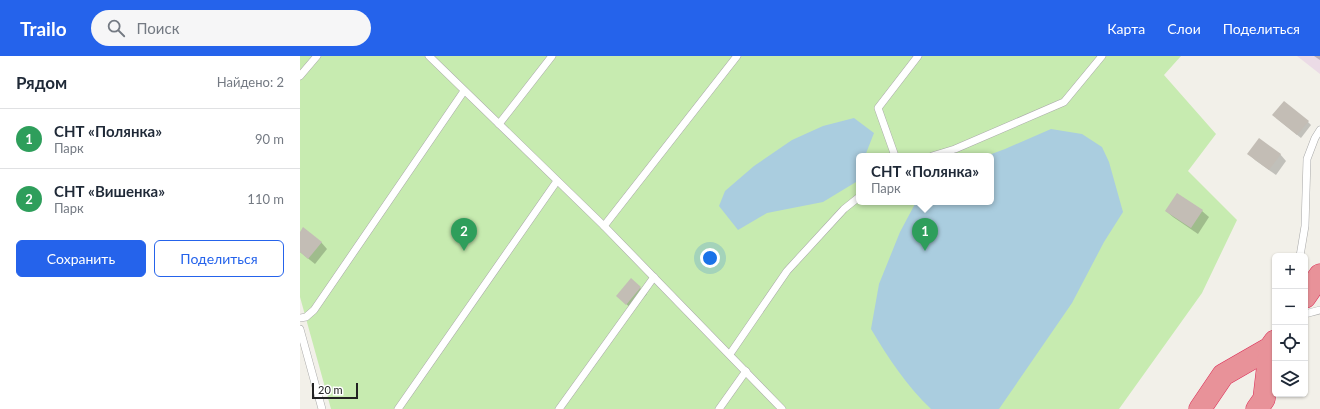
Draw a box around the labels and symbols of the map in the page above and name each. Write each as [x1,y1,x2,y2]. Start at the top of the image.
pin: 2 [451,218,477,251]
pin: 1 [912,218,938,251]
your location [700,248,720,268]
scale bar [312,381,358,400]

